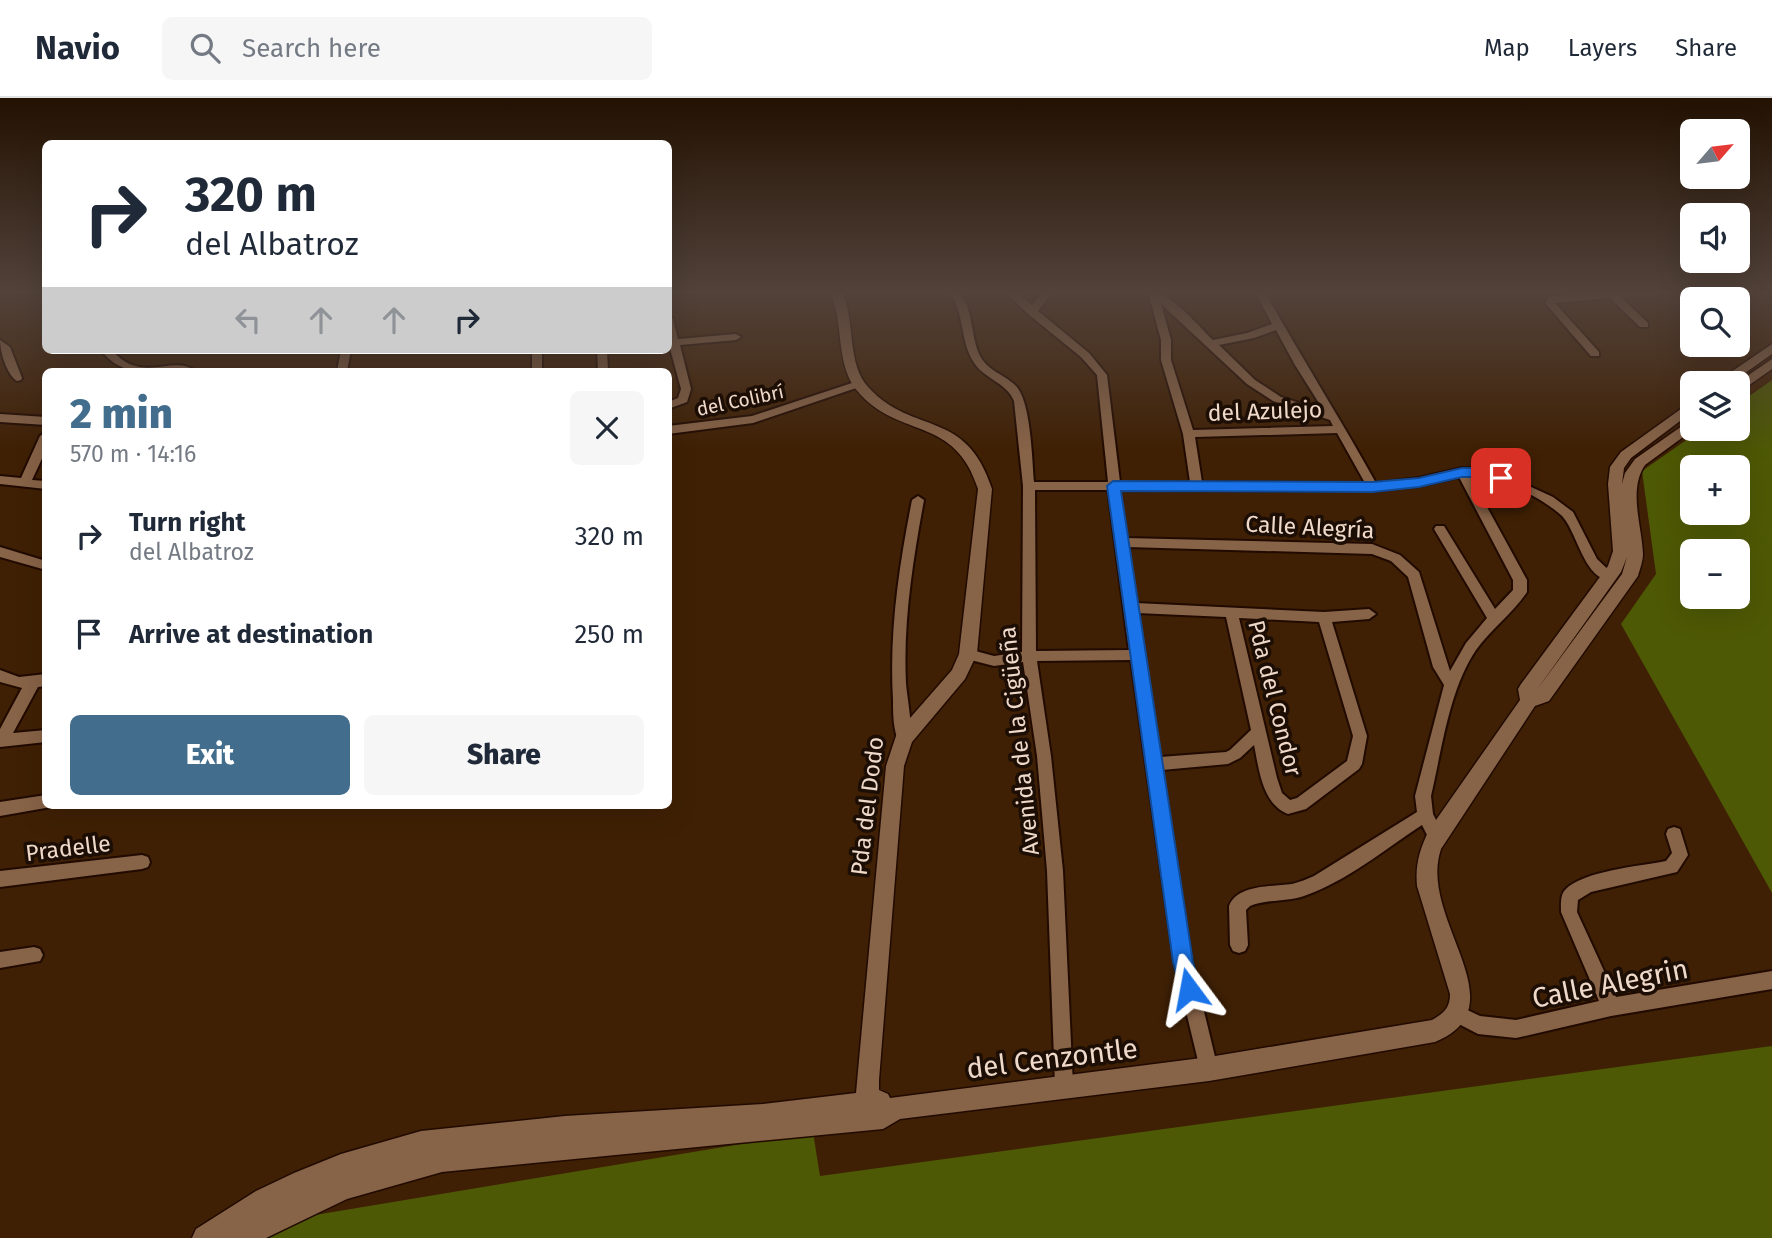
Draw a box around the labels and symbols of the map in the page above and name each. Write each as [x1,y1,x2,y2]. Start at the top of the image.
north arrow [1680,119,1750,189]
street label: del Colibrí [694,380,786,421]
street label: del Azulejo [1207,395,1323,427]
pin [1471,448,1531,508]
street label: Calle Alegría [1245,510,1375,544]
street label: Pda del Condor [1242,617,1308,779]
street label: Avenida de la Cigüeña [993,625,1045,857]
street label: Pda del Dodo [845,735,889,877]
street label: Pradelle [24,829,112,867]
position arrow [1152,952,1226,1026]
street label: Calle Alegrin [1529,952,1691,1015]
street label: del Cenzontle [965,1032,1140,1085]

